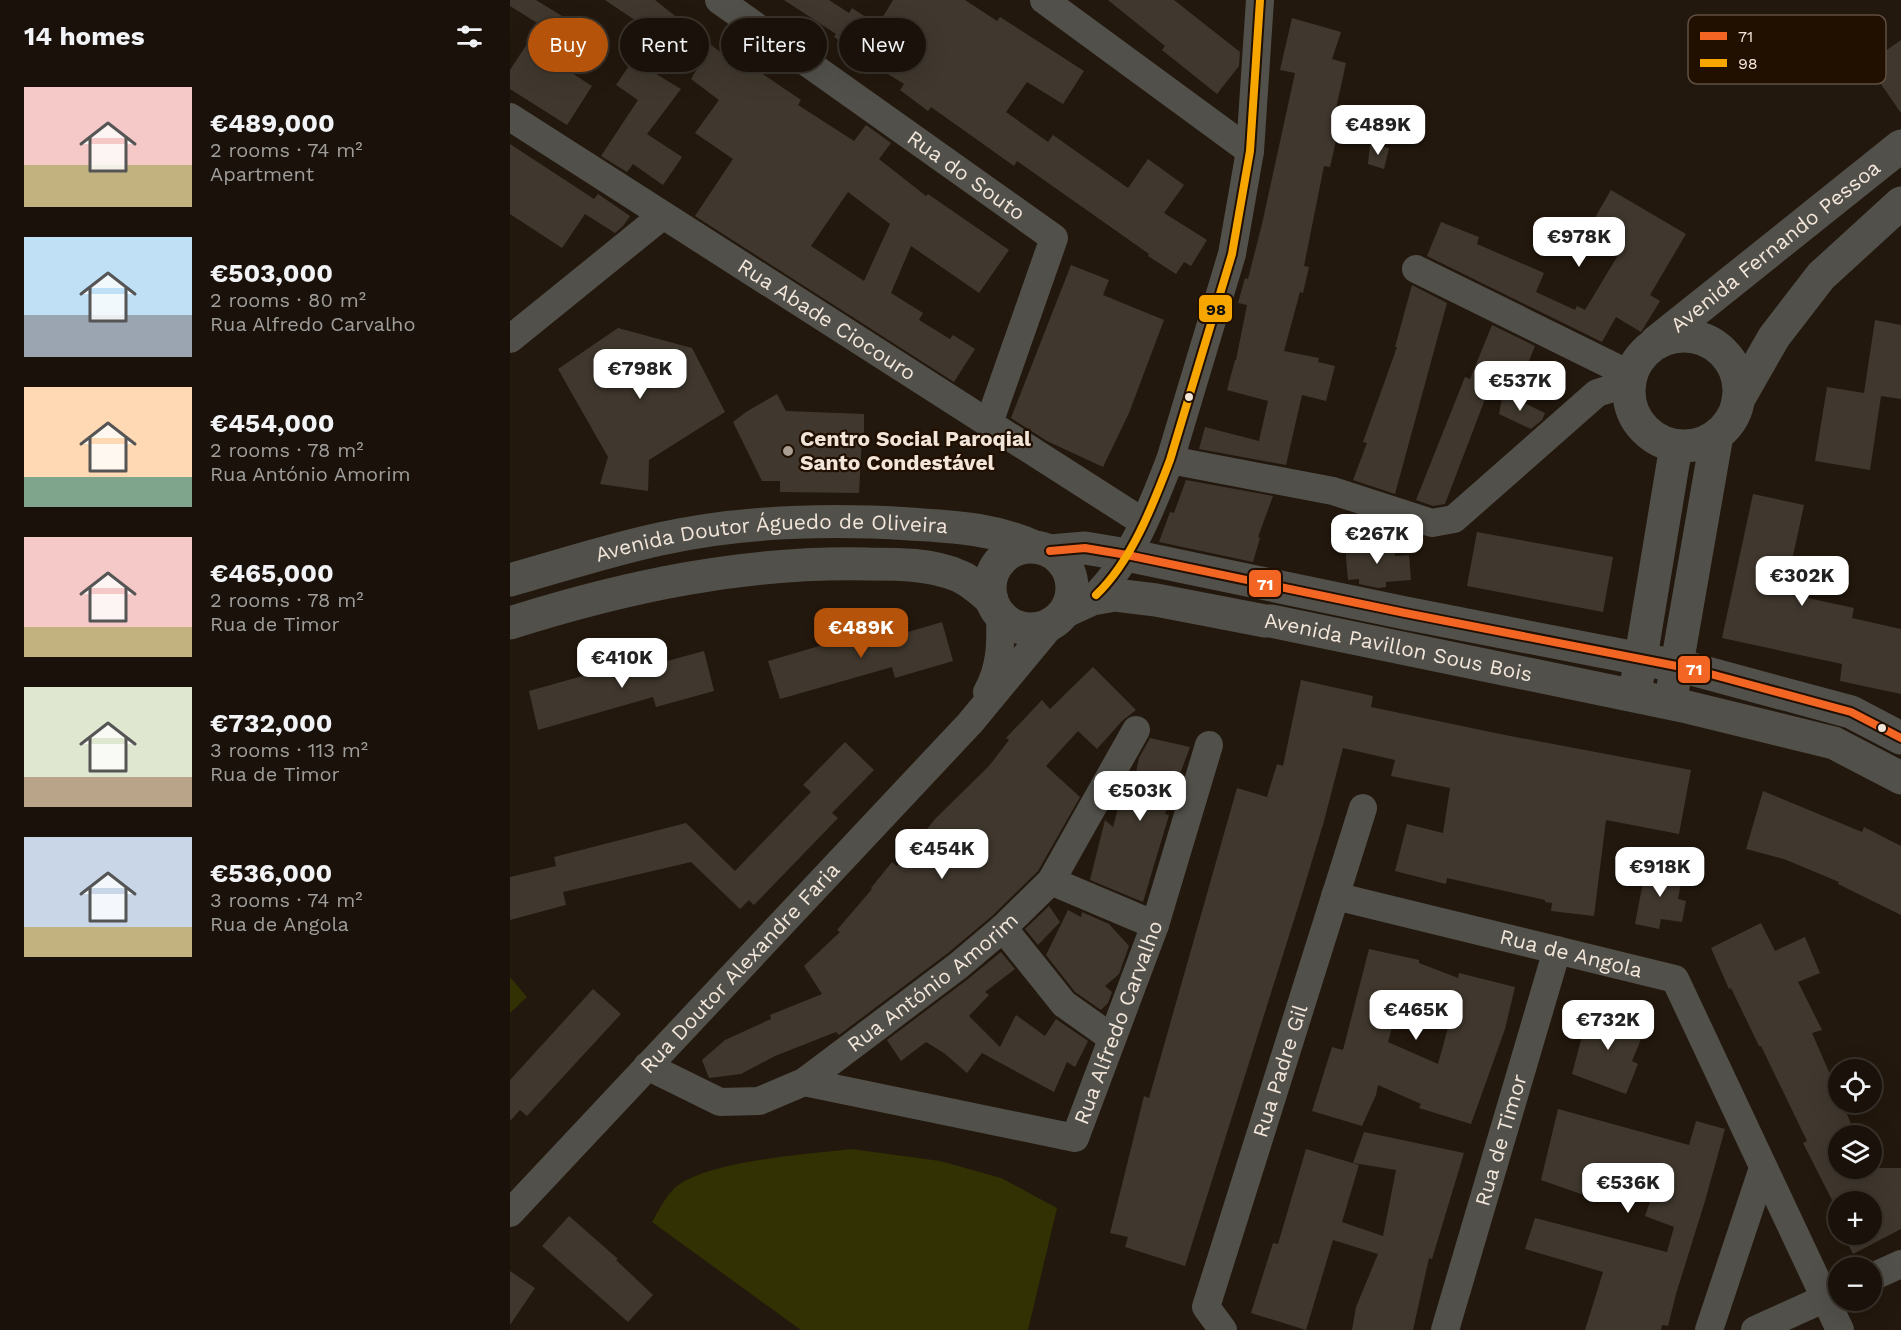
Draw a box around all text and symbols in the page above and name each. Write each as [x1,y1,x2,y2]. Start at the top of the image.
legend [1688,15,1886,84]
chip: Buy [528,18,608,72]
chip: Rent [620,18,709,72]
chip: Filters [721,18,827,72]
chip: New [839,18,926,72]
icon: filters [453,20,486,53]
text: 14 homes [24,21,145,51]
text: 71 [1738,27,1753,46]
text: 98 [1738,54,1758,73]
pin: €489K [1336,105,1420,156]
text: €489,000 [210,108,335,138]
icon: home [72,111,144,183]
text: €489K [1345,112,1411,136]
street label: Rua do Souto [903,125,1030,225]
text: 2 rooms · 74 m² [210,138,363,162]
street label: Avenida Fernando Pessoa [1665,155,1885,337]
text: Apartment [210,162,314,186]
pin: €978K [1537,217,1621,268]
text: €978K [1547,224,1611,248]
street label: Rua Abade Ciocouro [733,253,921,385]
text: €503,000 [210,258,333,288]
icon: home [72,261,144,333]
text: 2 rooms · 80 m² [210,288,366,312]
line badge: 98 [1198,294,1233,323]
text: 98 [1206,300,1226,319]
text: Rua Alfredo Carvalho [210,312,415,336]
pin: €798K [598,349,682,400]
text: €798K [608,356,672,380]
pin: €537K [1478,361,1562,412]
text: €537K [1488,368,1552,392]
unlabelled marker [1183,391,1195,403]
text: €454,000 [210,408,334,438]
icon: home [72,411,144,483]
place label: Centro Social Paroqial Santo Condestável [800,426,1031,475]
text: 2 rooms · 78 m² [210,438,364,462]
marker: Centro Social Paroqial Santo Condestável [781,444,795,458]
text: Rua António Amorim [210,462,411,486]
street label: Avenida Doutor Águedo de Oliveira [592,509,949,567]
pin: €267K [1335,514,1419,565]
text: €267K [1345,521,1409,545]
pin: €302K [1760,556,1844,607]
text: €465,000 [210,558,334,588]
icon: home [72,561,144,633]
text: €302K [1770,563,1834,587]
line badge: 71 [1248,569,1282,598]
text: 71 [1257,575,1273,594]
text: 2 rooms · 78 m² [210,588,364,612]
pin: €489K [819,608,903,659]
street label: Avenida Pavillon Sous Bois [1264,608,1535,687]
text: Rua de Timor [210,612,340,636]
text: €489K [828,615,894,639]
pin: €410K [580,638,664,689]
text: €410K [591,645,653,669]
line badge: 71 [1677,655,1711,684]
text: 71 [1686,660,1702,679]
text: €732,000 [210,708,333,738]
icon: home [72,711,144,783]
unlabelled marker [1876,722,1888,734]
text: 3 rooms · 113 m² [210,738,368,762]
text: Rua de Timor [210,762,340,786]
pin: €503K [1098,771,1182,822]
text: €503K [1108,778,1172,802]
pin: €454K [900,829,984,880]
text: €454K [909,836,975,860]
pin: €918K [1618,847,1702,898]
text: €918K [1629,854,1691,878]
street label: Rua Doutor Alexandre Faria [635,857,845,1078]
text: €536,000 [210,858,332,888]
icon: home [72,861,144,933]
text: 3 rooms · 74 m² [210,888,363,912]
street label: Rua António Amorim [842,907,1023,1057]
text: Rua de Angola [210,912,349,936]
street label: Rua Alfredo Carvalho [1068,917,1168,1128]
street label: Rua de Angola [1497,924,1645,983]
pin: €465K [1374,990,1458,1041]
text: €465K [1384,997,1448,1021]
pin: €732K [1566,1000,1650,1051]
street label: Rua Padre Gil [1247,1001,1313,1140]
text: €732K [1576,1007,1640,1031]
map controls [1828,1059,1882,1311]
button: locate [1828,1059,1882,1113]
street label: Rua de Timor [1469,1071,1532,1209]
button: layers [1828,1125,1882,1179]
pin: €536K [1586,1163,1670,1214]
text: €536K [1596,1170,1660,1194]
button: + [1828,1191,1882,1245]
button: − [1828,1257,1882,1311]

